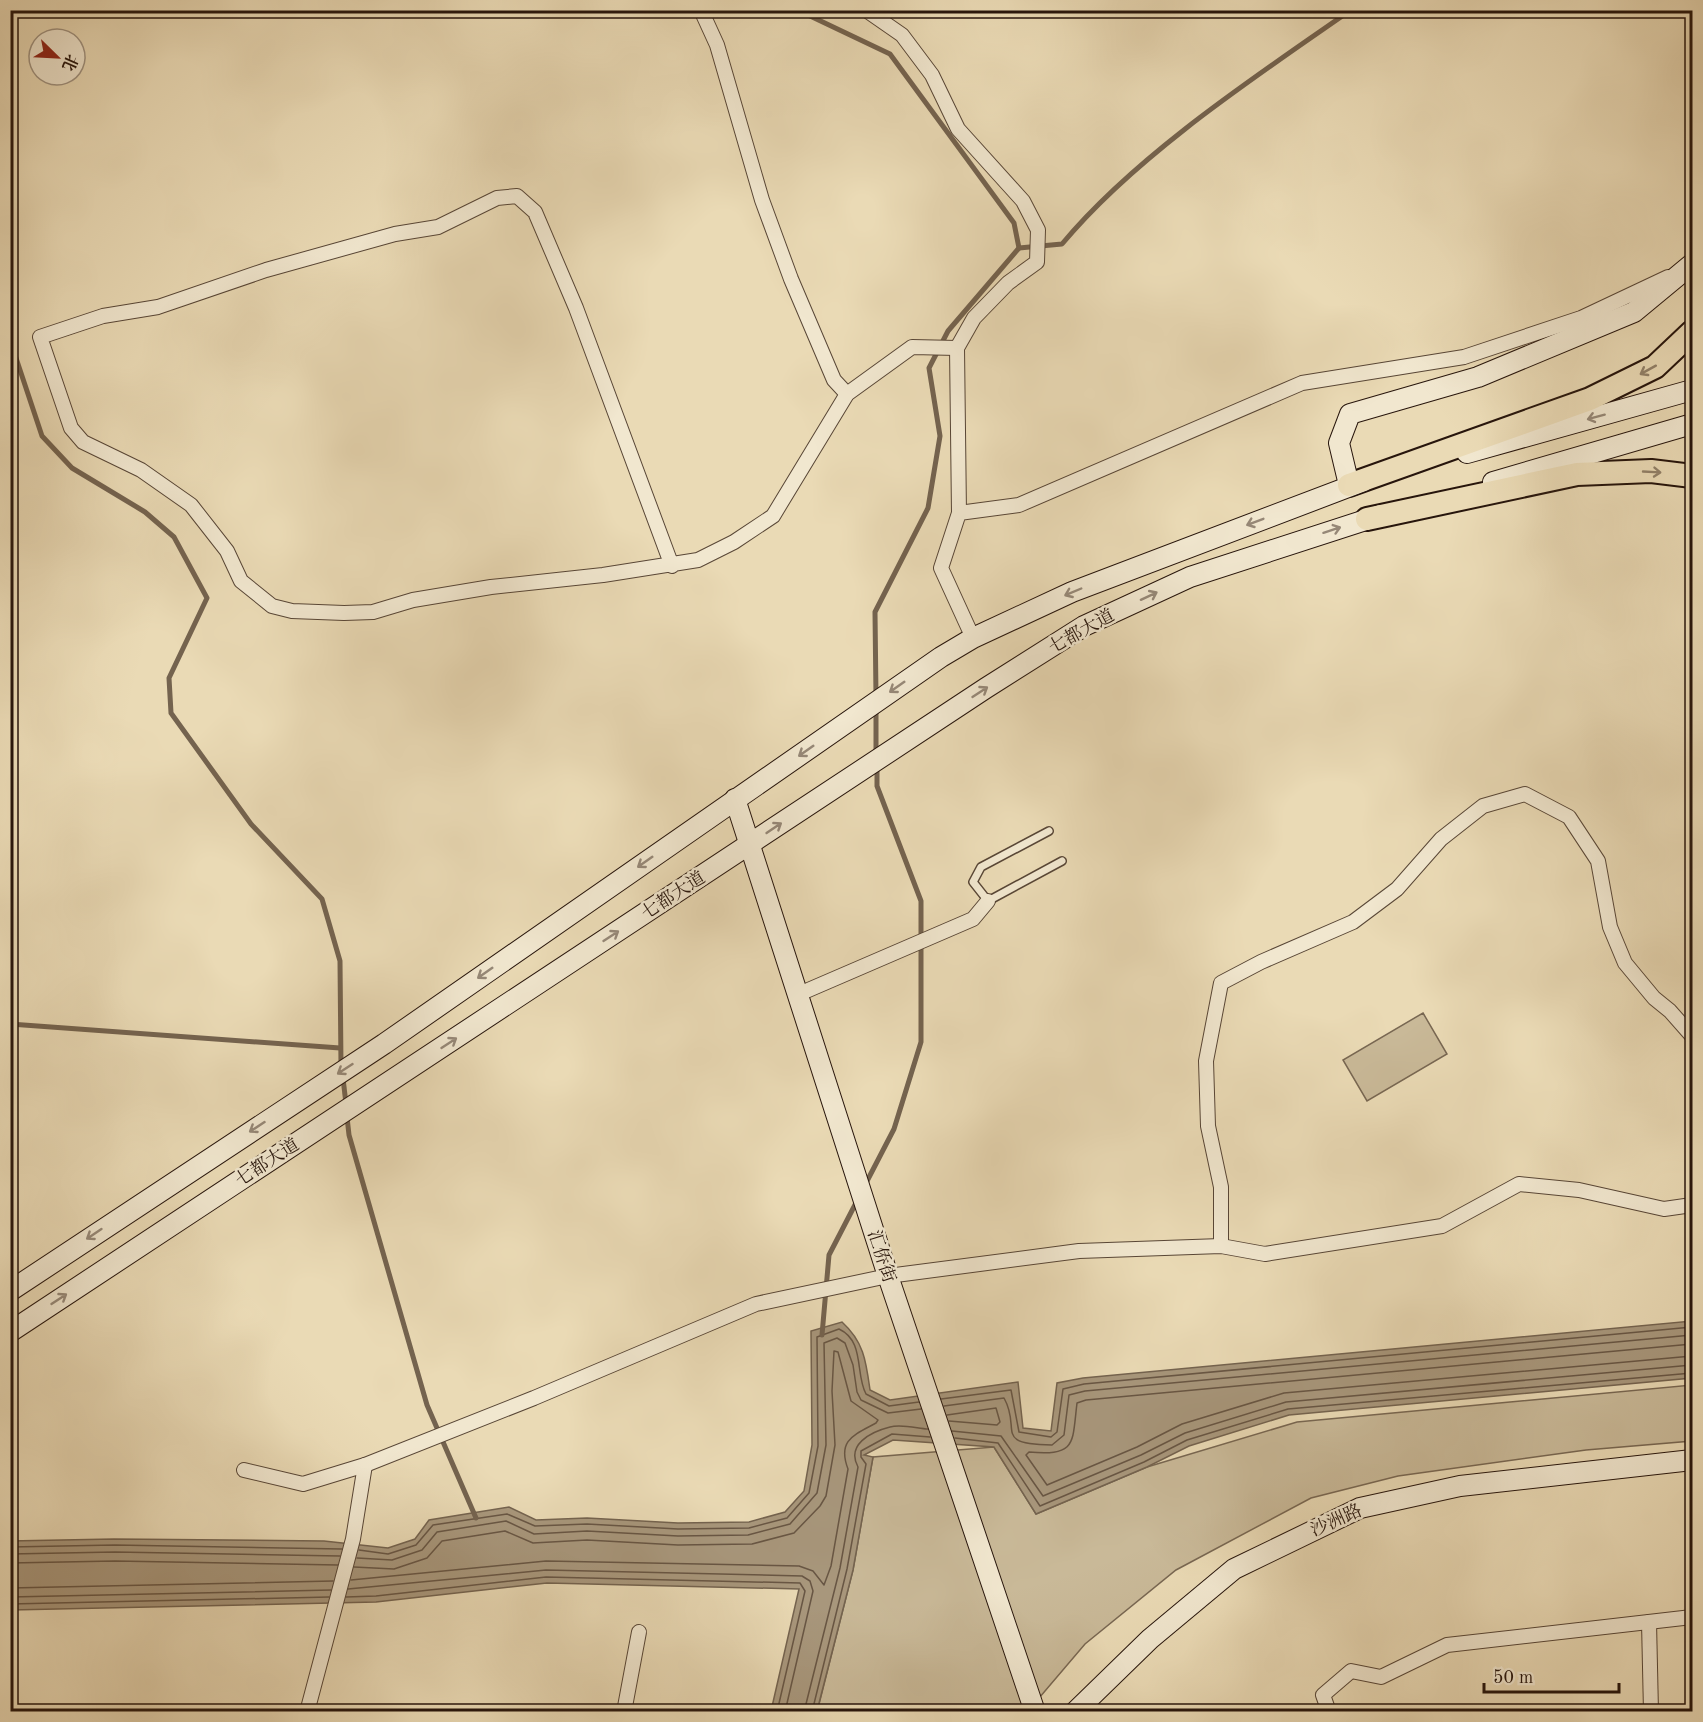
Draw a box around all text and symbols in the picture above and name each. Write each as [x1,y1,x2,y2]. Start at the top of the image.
north arrow [27,27,87,87]
text: 北 [58,52,81,74]
one-way arrow [1640,364,1657,376]
one-way arrow [1587,412,1606,423]
one-way arrow [1641,466,1661,477]
one-way arrow [1246,517,1265,528]
one-way arrow [1322,524,1341,535]
one-way arrow [1064,587,1083,598]
one-way arrow [1140,590,1158,602]
street label: 七都大道 [1045,605,1117,657]
one-way arrow [890,681,906,693]
one-way arrow [971,686,987,698]
one-way arrow [798,745,814,757]
one-way arrow [765,822,782,834]
one-way arrow [638,856,654,868]
street label: 七都大道 [637,867,709,923]
one-way arrow [603,930,619,942]
one-way arrow [478,967,494,979]
one-way arrow [440,1037,456,1049]
one-way arrow [337,1064,354,1076]
one-way arrow [249,1121,266,1133]
street label: 七都大道 [231,1134,303,1190]
street label: 汇侨街 [864,1227,900,1285]
one-way arrow [86,1228,103,1241]
one-way arrow [50,1293,67,1305]
street label: 沙洲路 [1307,1500,1365,1540]
scale bar [1484,1656,1619,1694]
text: 50 m [1493,1669,1533,1687]

